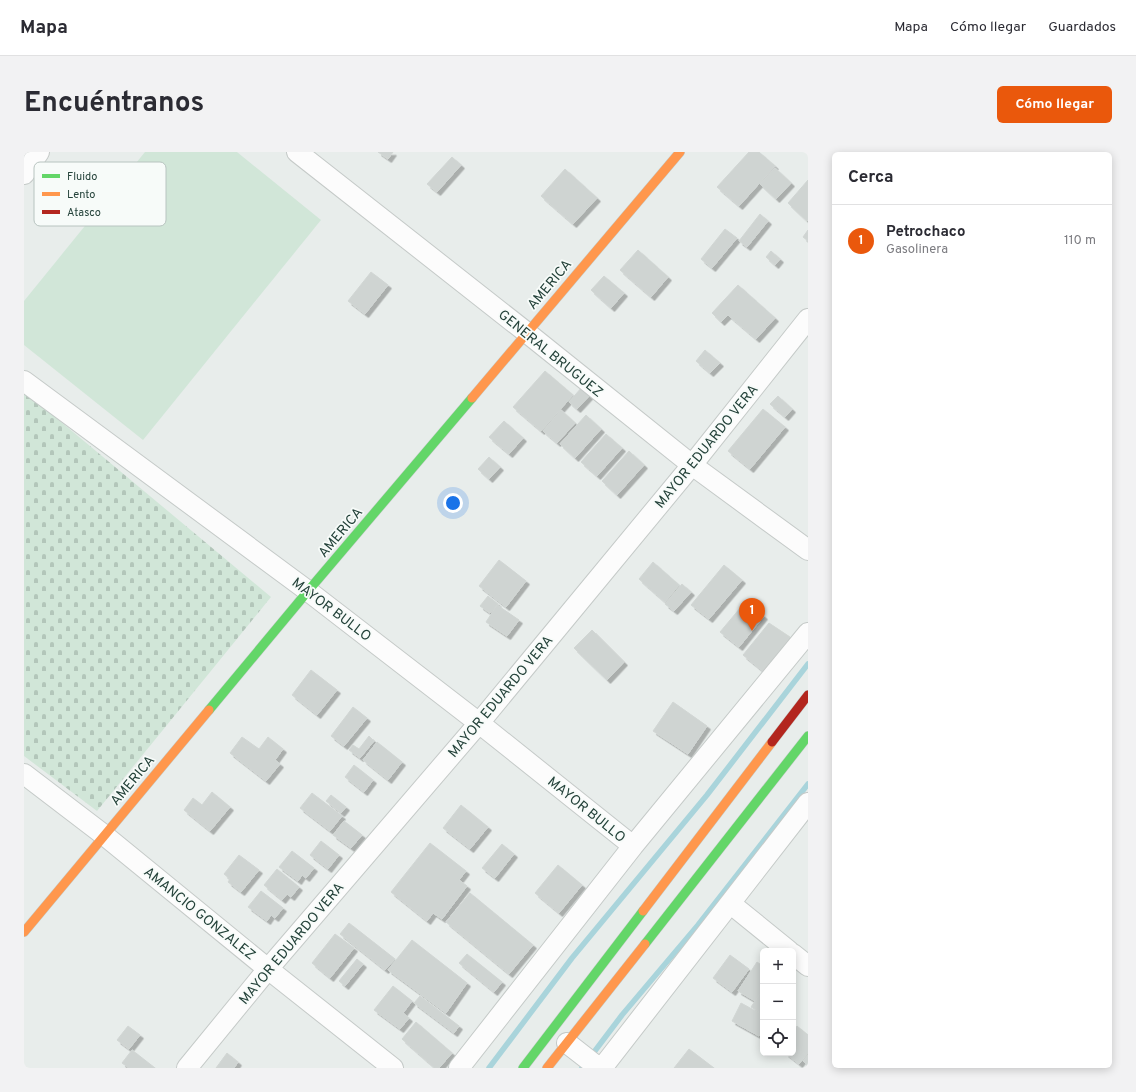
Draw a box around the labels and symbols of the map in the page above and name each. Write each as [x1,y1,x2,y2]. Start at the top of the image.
legend [34,162,166,226]
text: Fluido [67,170,97,184]
text: Lento [67,188,95,202]
text: Atasco [67,206,101,220]
street label: AMERICA [524,256,576,314]
street label: GENERAL BRUGUEZ [494,307,606,402]
street label: MAYOR EDUARDO VERA [652,382,762,512]
your location [443,493,463,513]
street label: AMERICA [315,504,367,562]
street label: MAYOR BULLO [288,575,374,646]
pin: 1 [739,598,765,631]
street label: MAYOR EDUARDO VERA [445,632,557,762]
street label: AMERICA [107,752,159,810]
street label: MAYOR BULLO [544,774,628,847]
street label: AMANCIO GONZALEZ [140,864,258,964]
street label: MAYOR EDUARDO VERA [236,879,348,1009]

